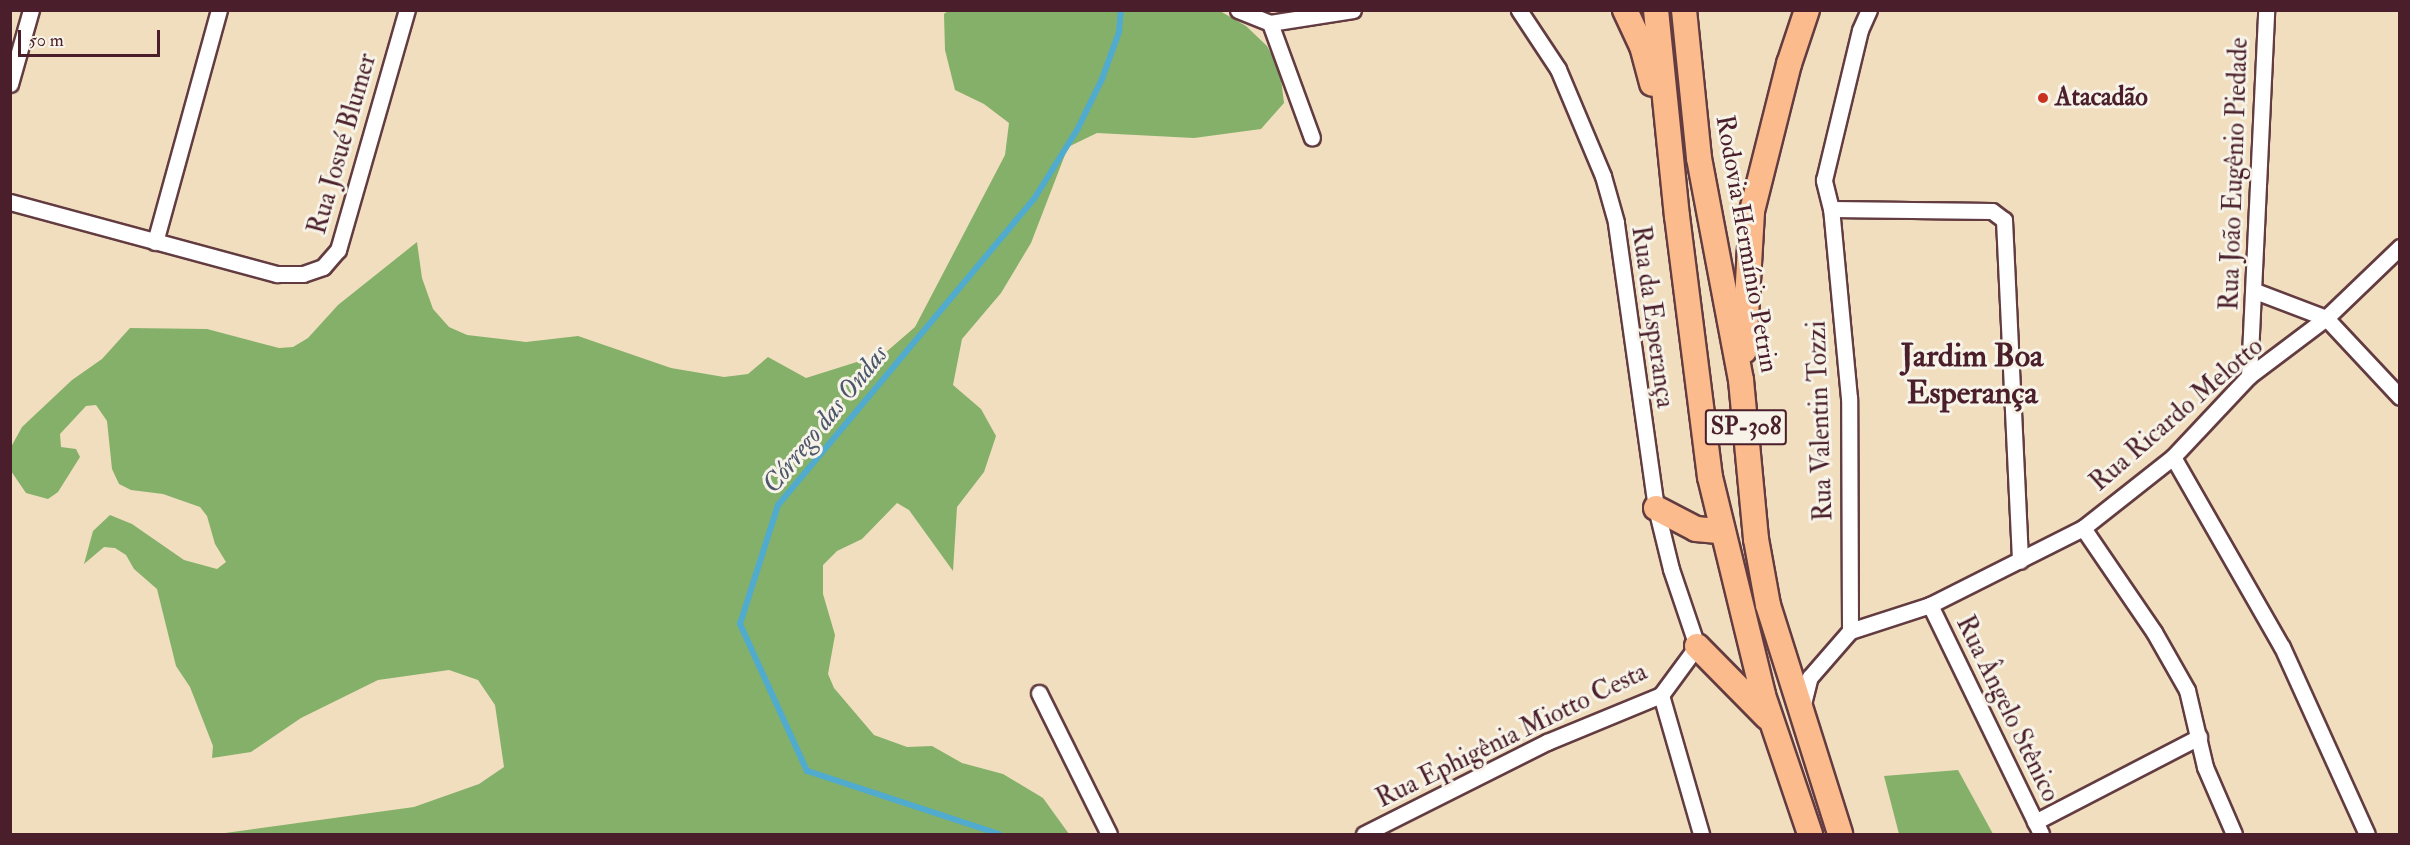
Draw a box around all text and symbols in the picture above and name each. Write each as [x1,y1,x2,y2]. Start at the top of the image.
scale bar [21,18,164,56]
text: 50 m [29,29,64,52]
street label: Rua João Eugênio Piedade [2215,37,2255,311]
street label: Rua Josué Blumer [302,50,384,238]
place label: Atacadão [2055,82,2148,114]
marker: Atacadão [2036,91,2050,105]
street label: Rodovia Hermínio Petrin [1708,113,1784,375]
street label: Rua da Esperança [1624,224,1680,410]
street label: Rua Valentin Tozzi [1802,320,1840,522]
street label: Rua Ricardo Melotto [2084,331,2270,499]
water label: Córrego das Ondas [755,338,895,500]
district label: Jardim Boa Esperança [1901,338,2043,413]
road number: SP-308 [1704,406,1788,448]
street label: Rua Ângelo Stênico [1948,611,2066,807]
street label: Rua Ephigênia Miotto Cesta [1371,657,1653,815]

